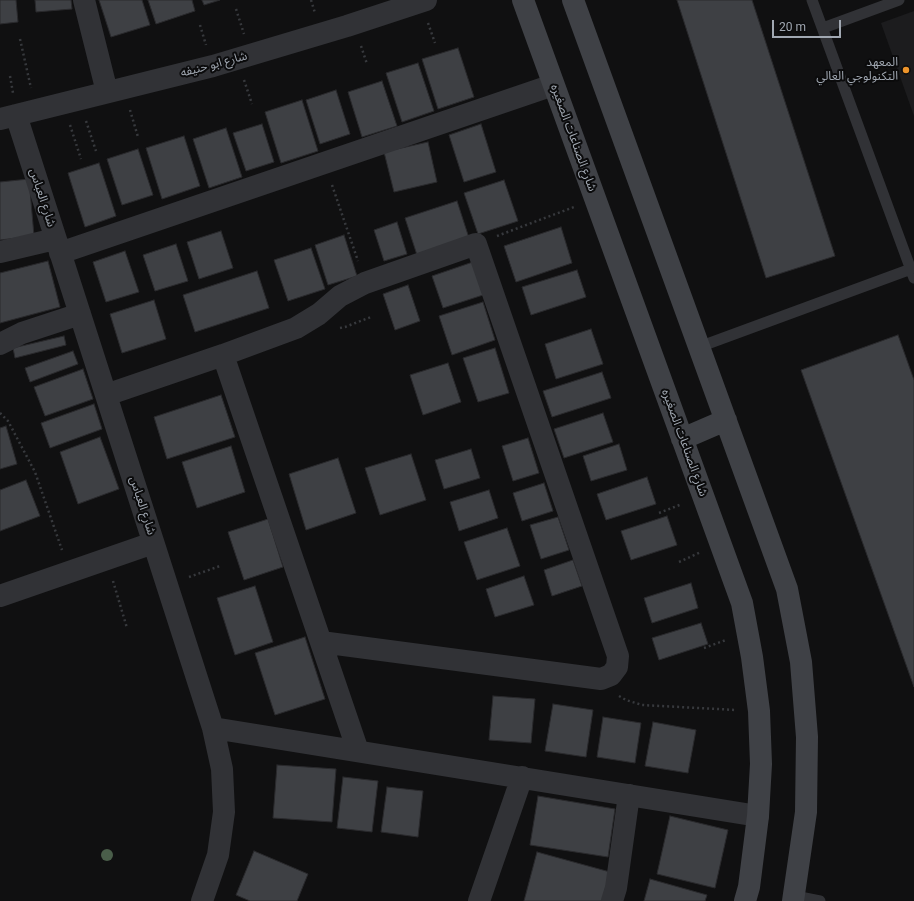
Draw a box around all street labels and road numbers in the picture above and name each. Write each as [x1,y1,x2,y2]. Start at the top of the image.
street label: شارع ابو حنيفه [179,49,249,81]
street label: شارع الصناعات الصغيره [547,82,599,194]
street label: شارع العباس [26,167,58,229]
street label: شارع الصناعات الصغيره [658,387,710,499]
street label: شارع العباس [126,475,158,537]

